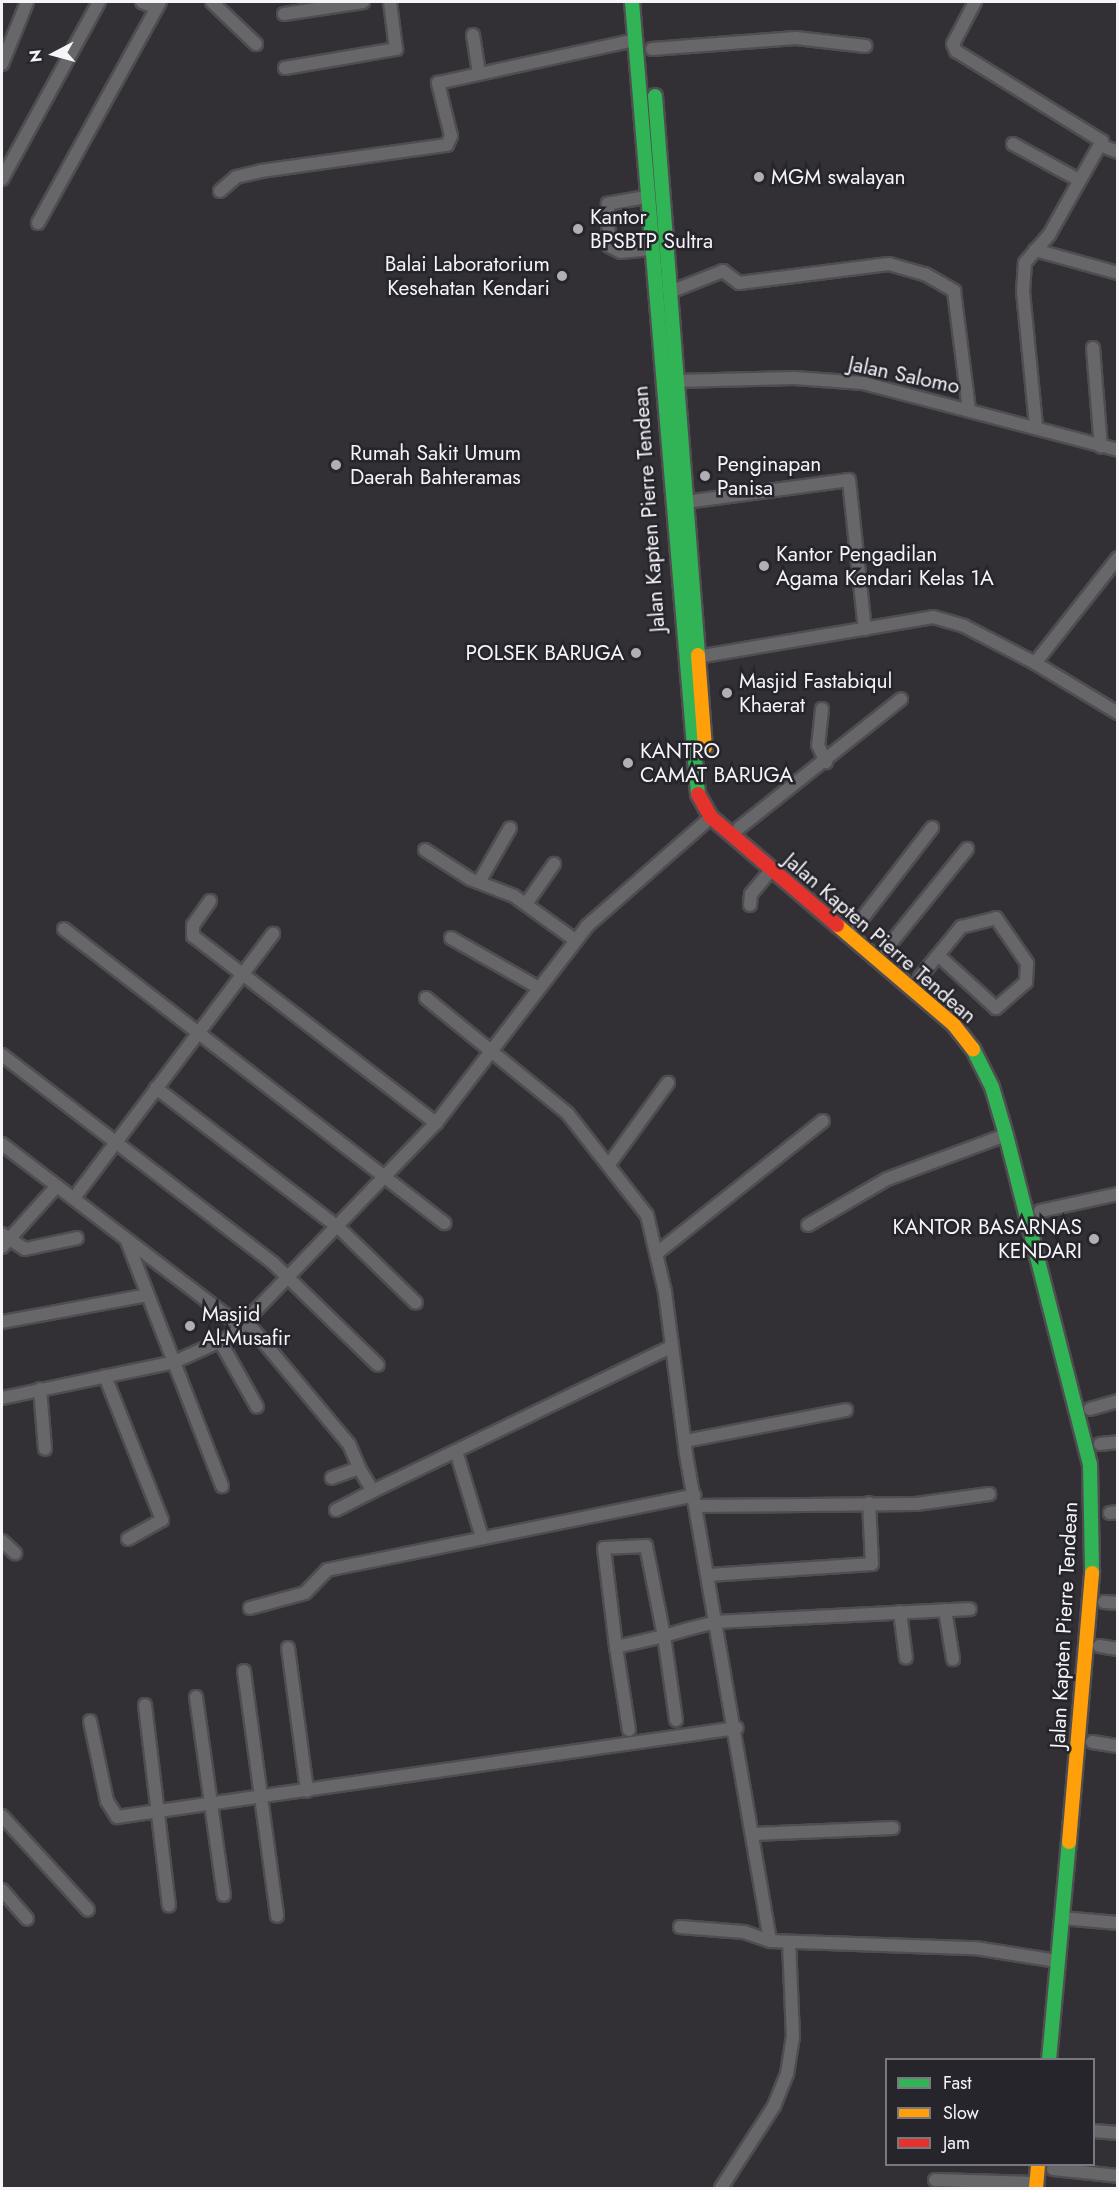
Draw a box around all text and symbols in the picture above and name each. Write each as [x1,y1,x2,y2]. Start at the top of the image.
north arrow [24,24,84,84]
text: N [23,48,48,63]
place label: MGM swalayan [771,164,906,190]
marker: MGM swalayan [752,170,766,184]
place label: Kantor BPSBTP Sultra [590,204,713,254]
marker: Kantor BPSBTP Sultra [571,222,585,236]
place label: Balai Laboratorium Kesehatan Kendari [385,251,550,301]
marker: Balai Laboratorium Kesehatan Kendari [555,269,569,283]
street label: Jalan Salomo [846,351,962,399]
street label: Jalan Kapten Pierre Tendean [628,385,670,633]
place label: Rumah Sakit Umum Daerah Bahteramas [350,440,521,490]
place label: Penginapan Panisa [717,451,821,501]
marker: Rumah Sakit Umum Daerah Bahteramas [327,456,345,474]
marker: Penginapan Panisa [698,469,712,483]
place label: Kantor Pengadilan Agama Kendari Kelas 1A [776,541,994,591]
marker: Kantor Pengadilan Agama Kendari Kelas 1A [757,559,771,573]
place label: POLSEK BARUGA [466,640,624,666]
marker: POLSEK BARUGA [629,646,643,660]
place label: Masjid Fastabiqul Khaerat [739,668,892,718]
marker: Masjid Fastabiqul Khaerat [720,686,734,700]
place label: KANTRO CAMAT BARUGA [640,738,793,788]
marker: KANTRO CAMAT BARUGA [621,756,635,770]
street label: Jalan Kapten Pierre Tendean [779,847,981,1029]
place label: KANTOR BASARNAS KENDARI [893,1214,1082,1264]
marker: KANTOR BASARNAS KENDARI [1087,1232,1101,1246]
place label: Masjid Al-Musafir [202,1301,290,1351]
marker: Masjid Al-Musafir [183,1319,197,1333]
street label: Jalan Kapten Pierre Tendean [1045,1501,1083,1749]
legend [885,2058,1095,2166]
text: Fast [943,2070,972,2096]
text: Slow [943,2100,979,2126]
text: Jam [943,2130,970,2156]

